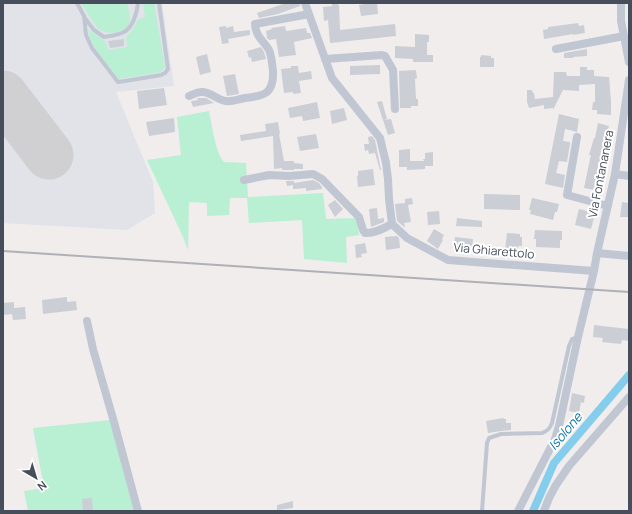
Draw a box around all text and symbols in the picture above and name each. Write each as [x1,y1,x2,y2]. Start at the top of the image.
street label: Via Fontananera [584,129,617,219]
street label: Via Ghiarettolo [453,239,535,263]
water label: Isolone [544,407,587,453]
north arrow [16,458,56,498]
text: N [35,478,50,495]

